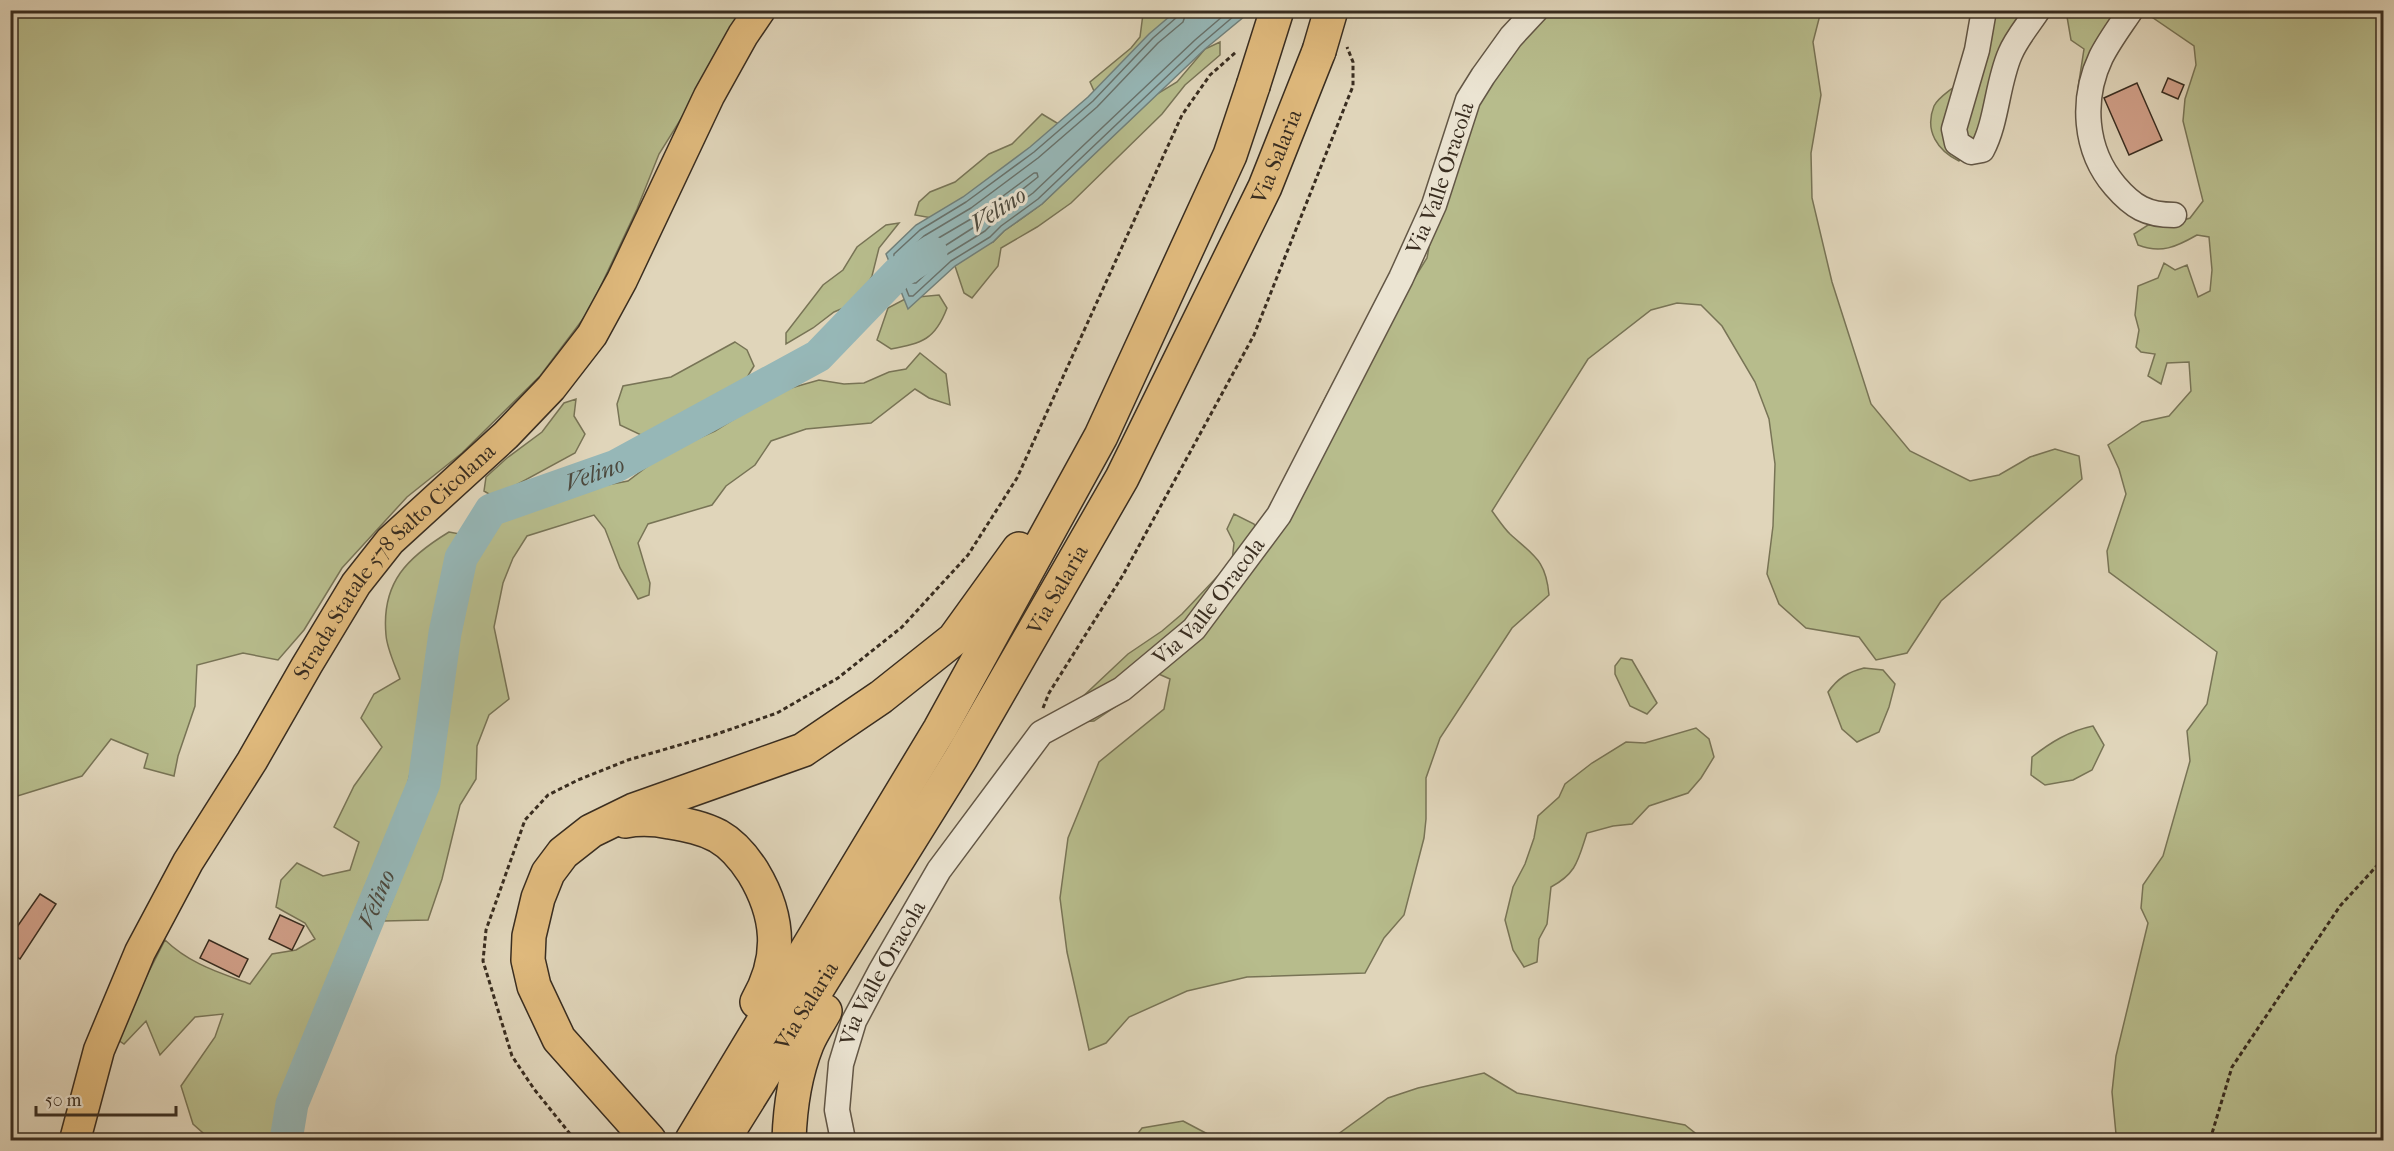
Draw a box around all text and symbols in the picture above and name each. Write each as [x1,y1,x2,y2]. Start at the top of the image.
street label: Via Valle Oracola [1400,98,1480,259]
street label: Via Salaria [1245,105,1308,209]
water label: Velino [965,181,1031,237]
street label: Strada Statale 578 Salto Cicolana [288,438,502,684]
water label: Velino [561,450,630,497]
street label: Via Valle Oracola [1147,532,1271,672]
street label: Via Salaria [1021,540,1094,640]
water label: Velino [352,866,401,933]
street label: Via Valle Oracola [834,896,932,1050]
street label: Via Salaria [769,956,844,1056]
scale bar [36,1079,176,1117]
text: 50 m [45,1090,82,1111]

